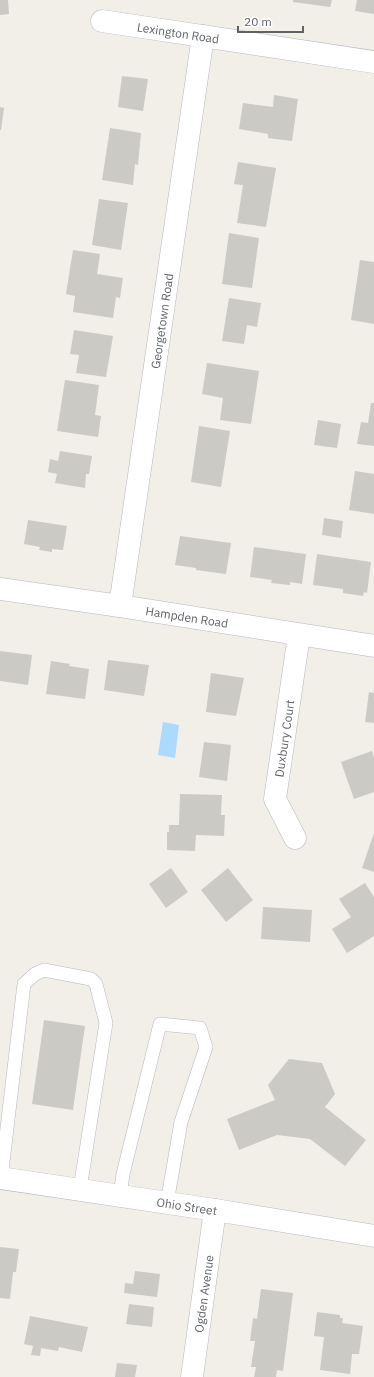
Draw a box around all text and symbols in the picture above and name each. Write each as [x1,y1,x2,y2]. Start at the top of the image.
scale bar [238,8,303,34]
text: 20 m [244,14,272,29]
street label: Lexington Road [136,19,220,46]
street label: Georgetown Road [147,272,176,370]
street label: Hampden Road [145,603,229,630]
street label: Duxbury Court [271,699,297,778]
street label: Ohio Street [156,1194,218,1218]
street label: Ogden Avenue [191,1254,216,1333]

